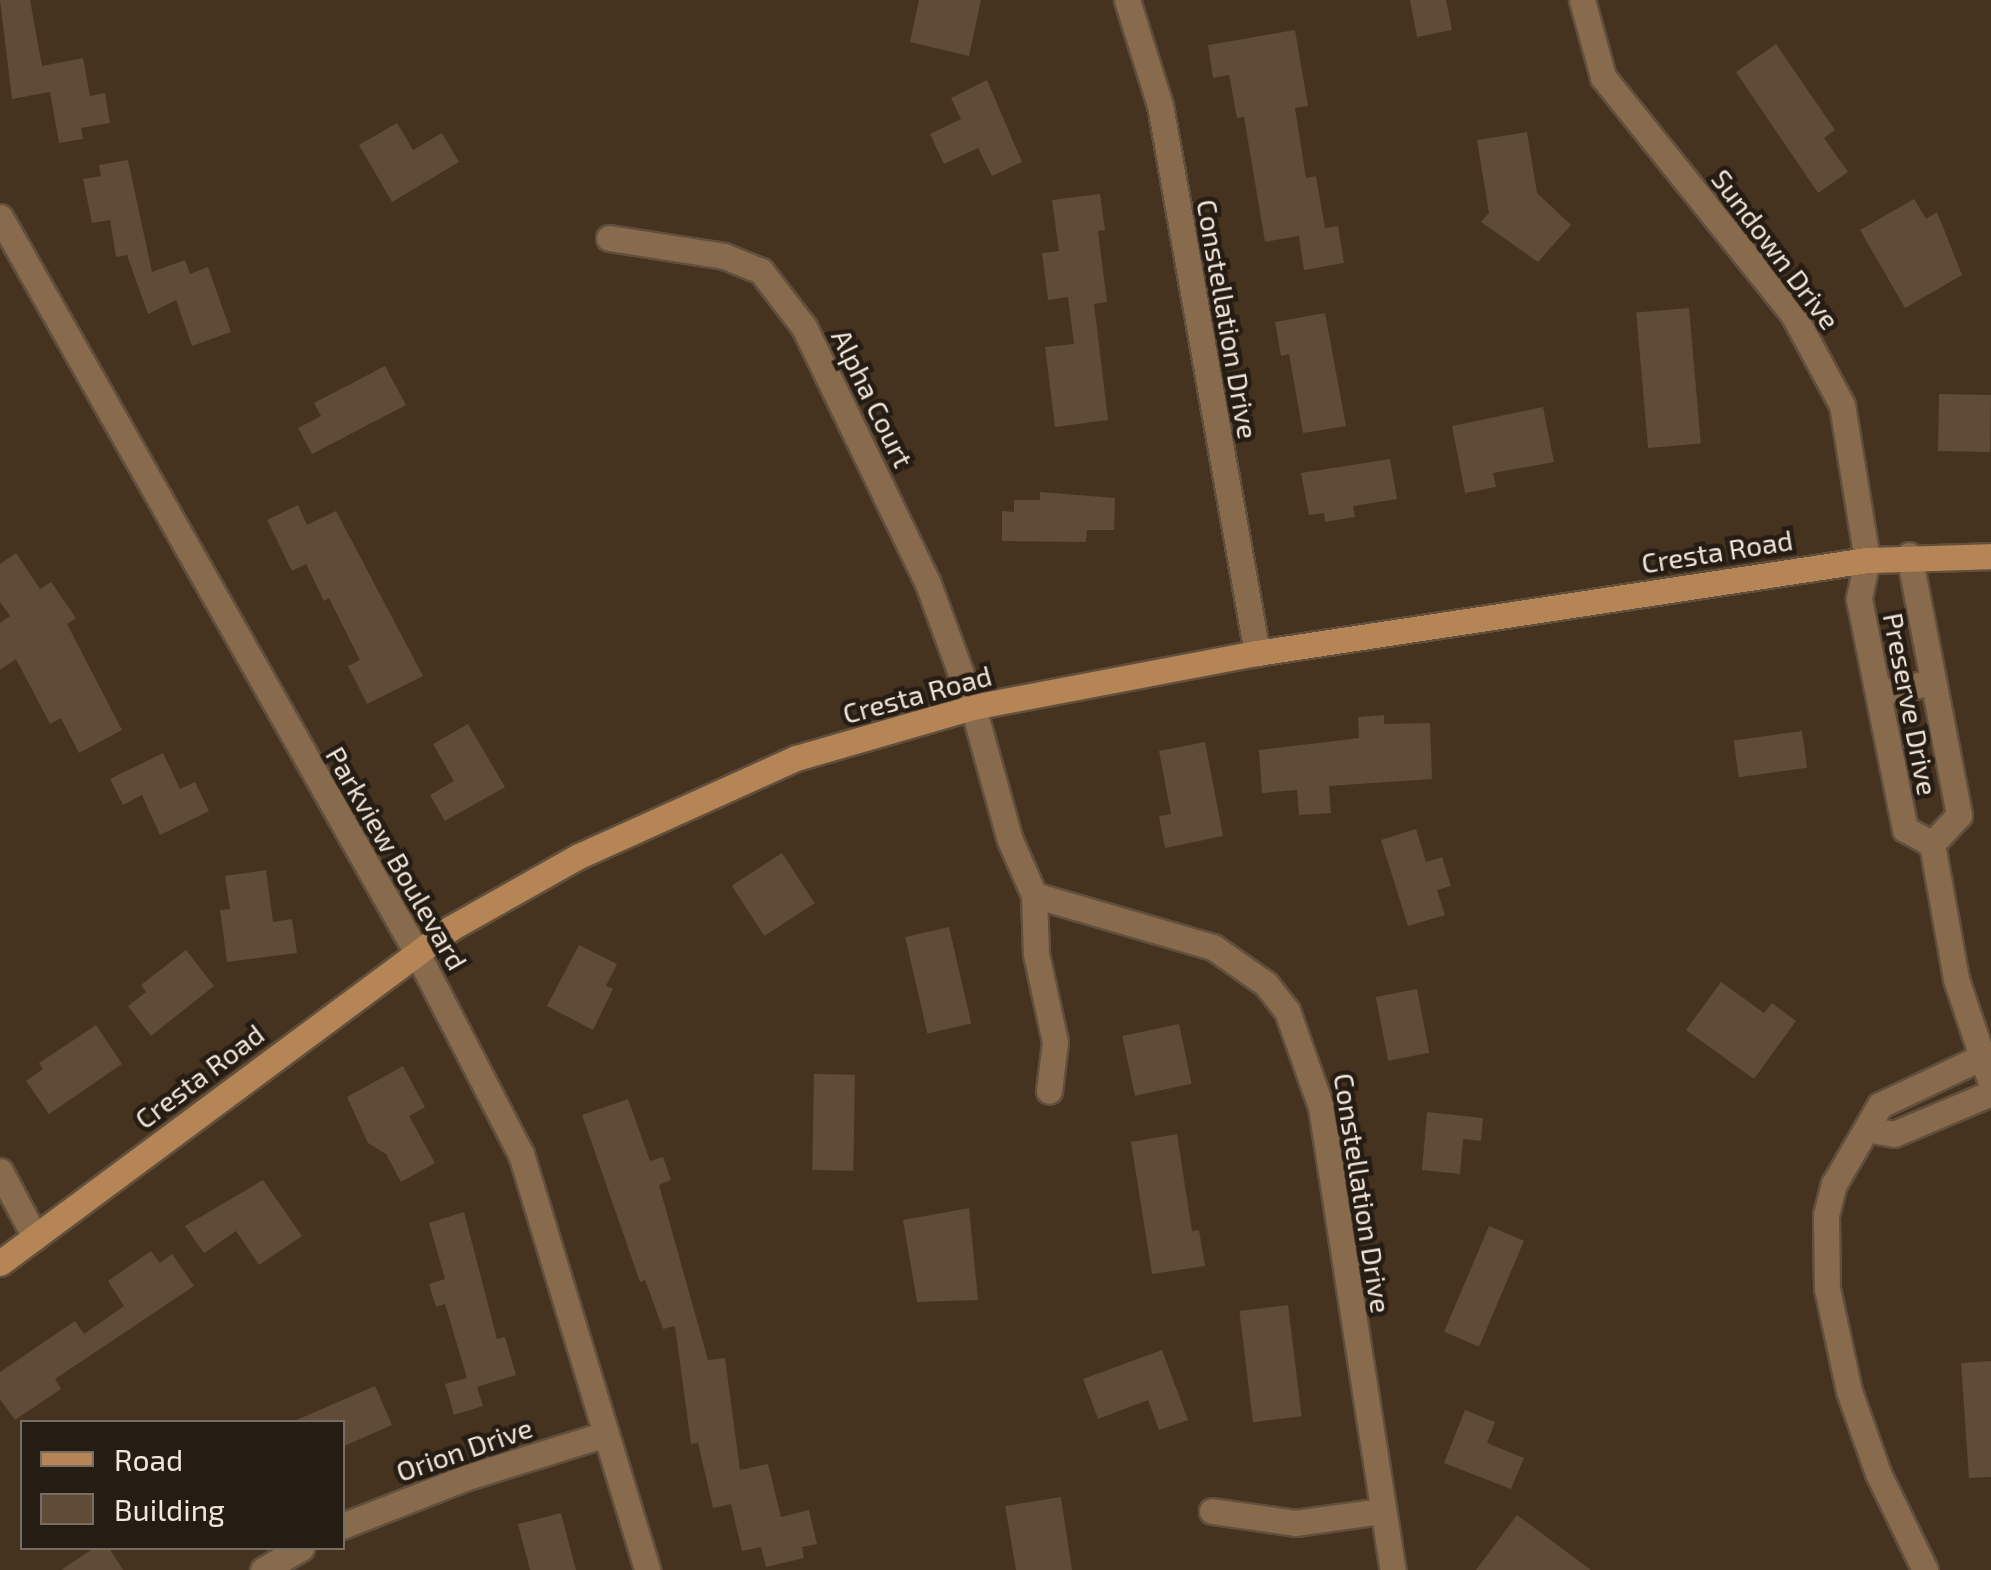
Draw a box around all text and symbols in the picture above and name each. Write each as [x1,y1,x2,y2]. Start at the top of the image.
street label: Sundown Drive [1705,162,1847,336]
street label: Constellation Drive [1190,197,1266,441]
street label: Alpha Court [825,323,921,473]
street label: Cresta Road [1639,522,1795,580]
street label: Preserve Drive [1877,610,1945,798]
street label: Cresta Road [839,658,995,730]
street label: Parkview Boulevard [319,740,475,976]
street label: Cresta Road [128,1017,270,1135]
street label: Constellation Drive [1327,1071,1399,1315]
street label: Orion Drive [392,1410,536,1488]
legend [20,1420,345,1550]
text: Road [114,1441,183,1477]
text: Building [114,1491,225,1527]

